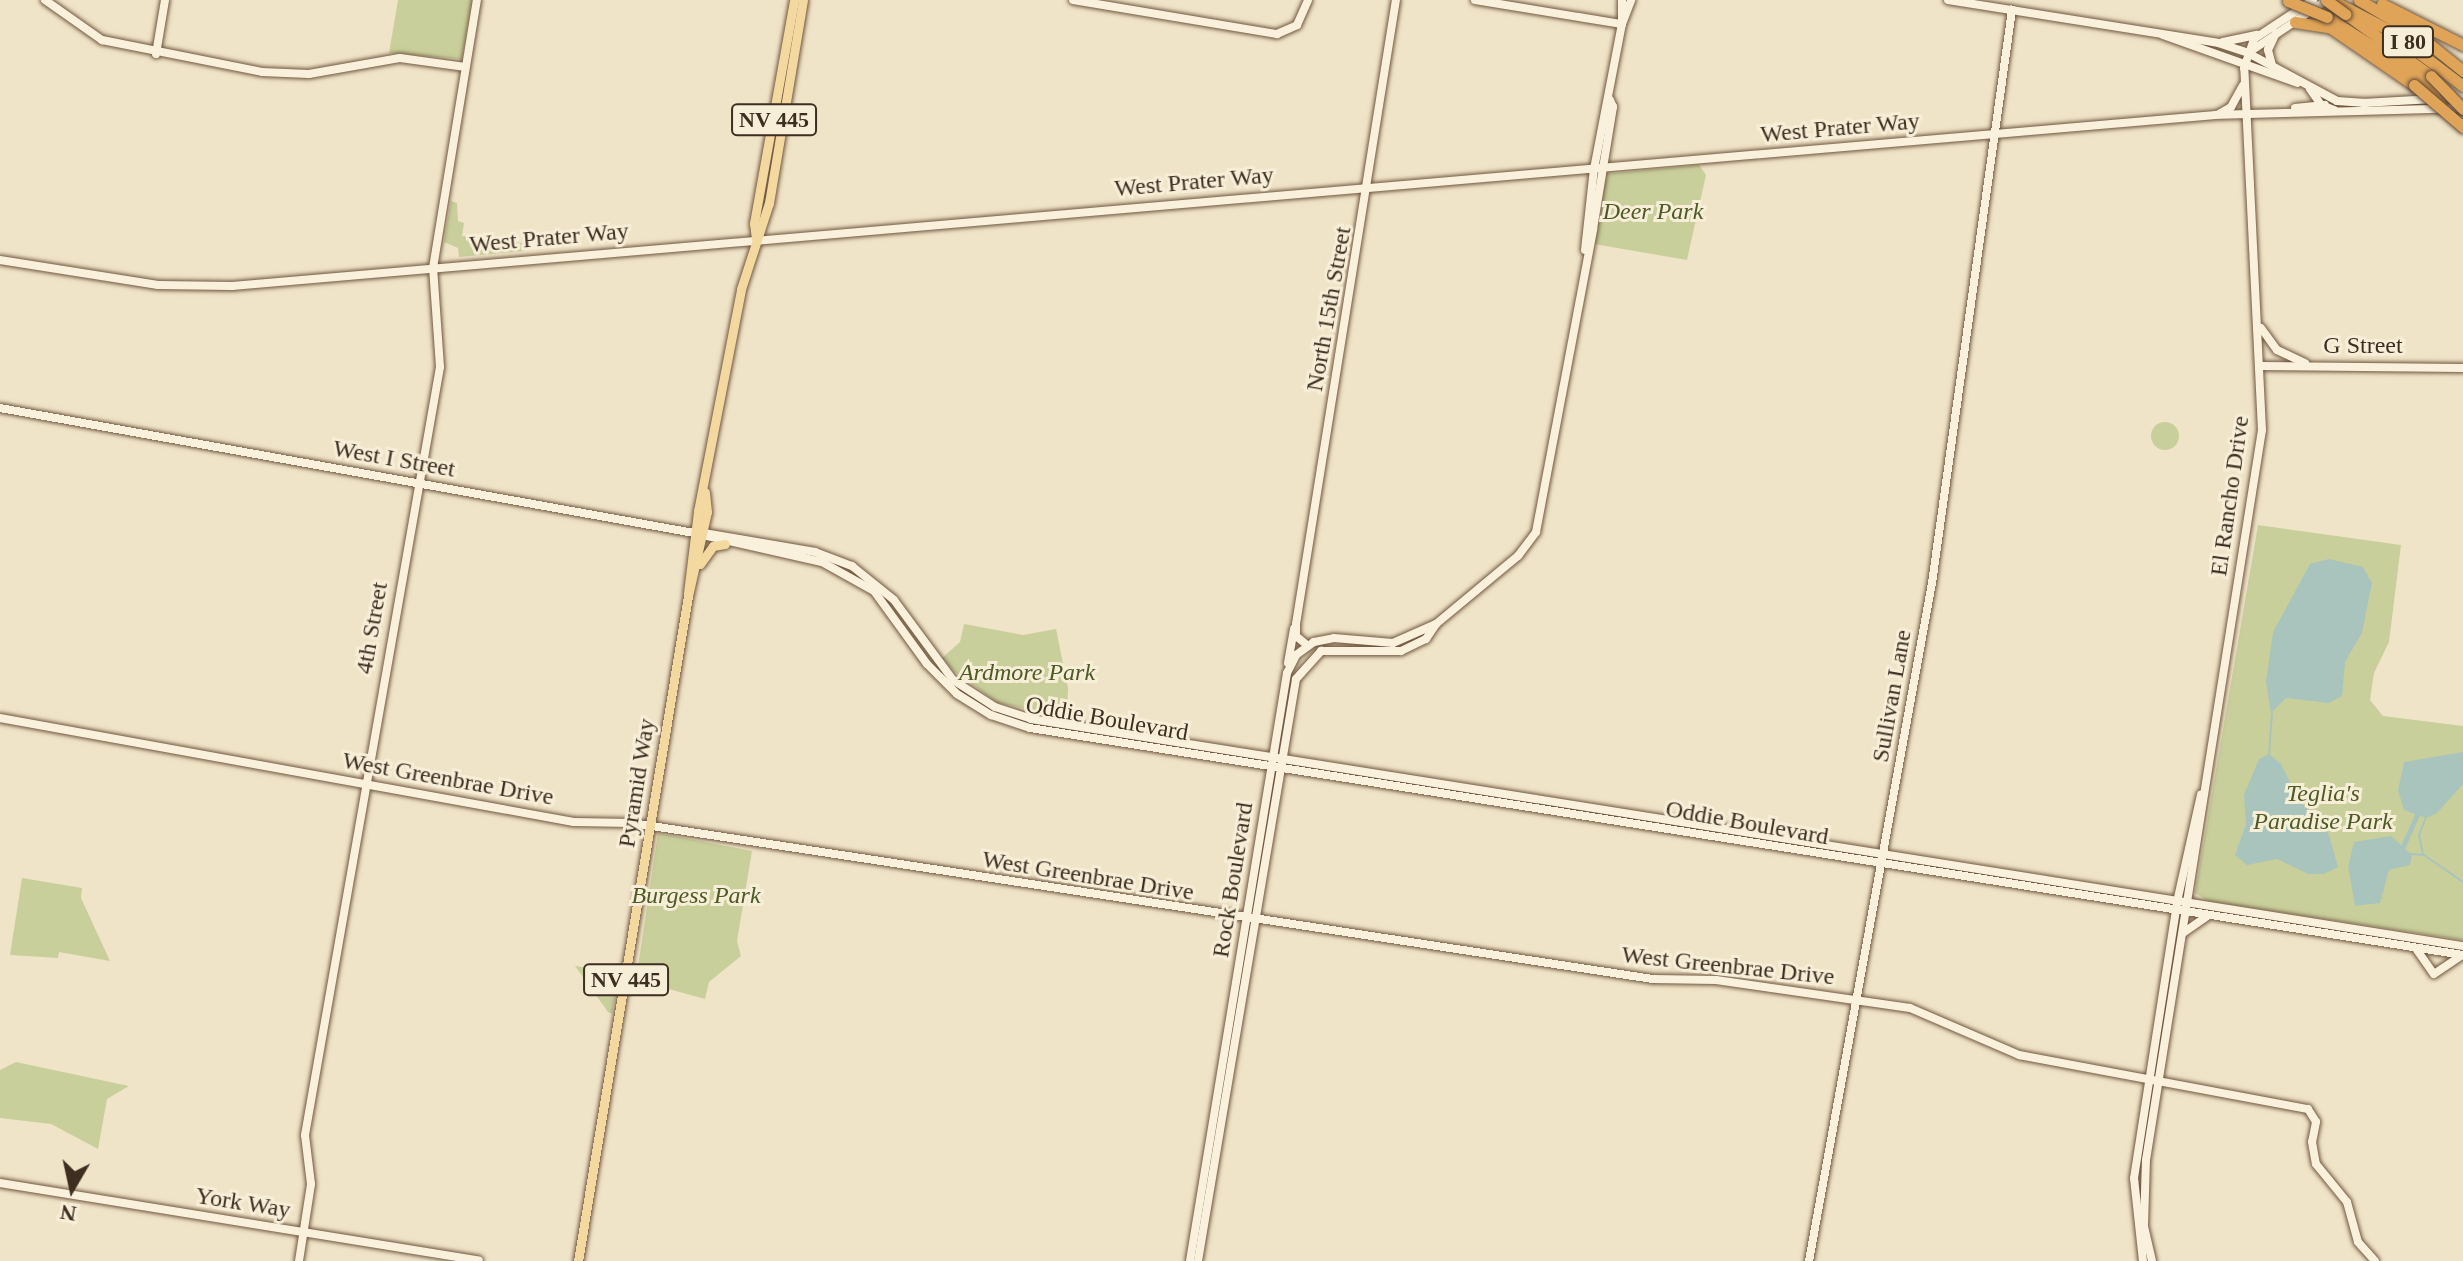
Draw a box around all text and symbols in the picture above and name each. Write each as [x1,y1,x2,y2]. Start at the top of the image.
road number: I 80 [2380,24,2436,60]
road number: NV 445 [730,102,818,138]
street label: West Prater Way [1759,107,1921,149]
street label: West Prater Way [1113,161,1275,203]
park label: Deer Park [1603,198,1703,226]
street label: West Prater Way [468,217,630,259]
street label: North 15th Street [1300,224,1358,394]
street label: G Street [2323,332,2403,360]
street label: El Rancho Drive [2205,414,2255,578]
street label: West I Street [331,434,457,484]
street label: 4th Street [350,580,394,676]
street label: Sullivan Lane [1866,628,1918,764]
park label: Ardmore Park [959,659,1095,687]
street label: Oddie Boulevard [1023,691,1191,747]
street label: Pyramid Way [613,716,661,850]
street label: West Greenbrae Drive [340,746,556,812]
park label: Teglia's Paradise Park [2253,780,2393,836]
street label: Oddie Boulevard [1663,795,1831,851]
street label: Rock Boulevard [1207,800,1259,960]
street label: West Greenbrae Drive [980,845,1196,907]
park label: Burgess Park [631,882,761,910]
street label: West Greenbrae Drive [1620,940,1836,992]
road number: NV 445 [582,962,670,998]
north arrow [32,1149,112,1229]
street label: York Way [193,1181,293,1225]
text: N [58,1200,78,1227]

